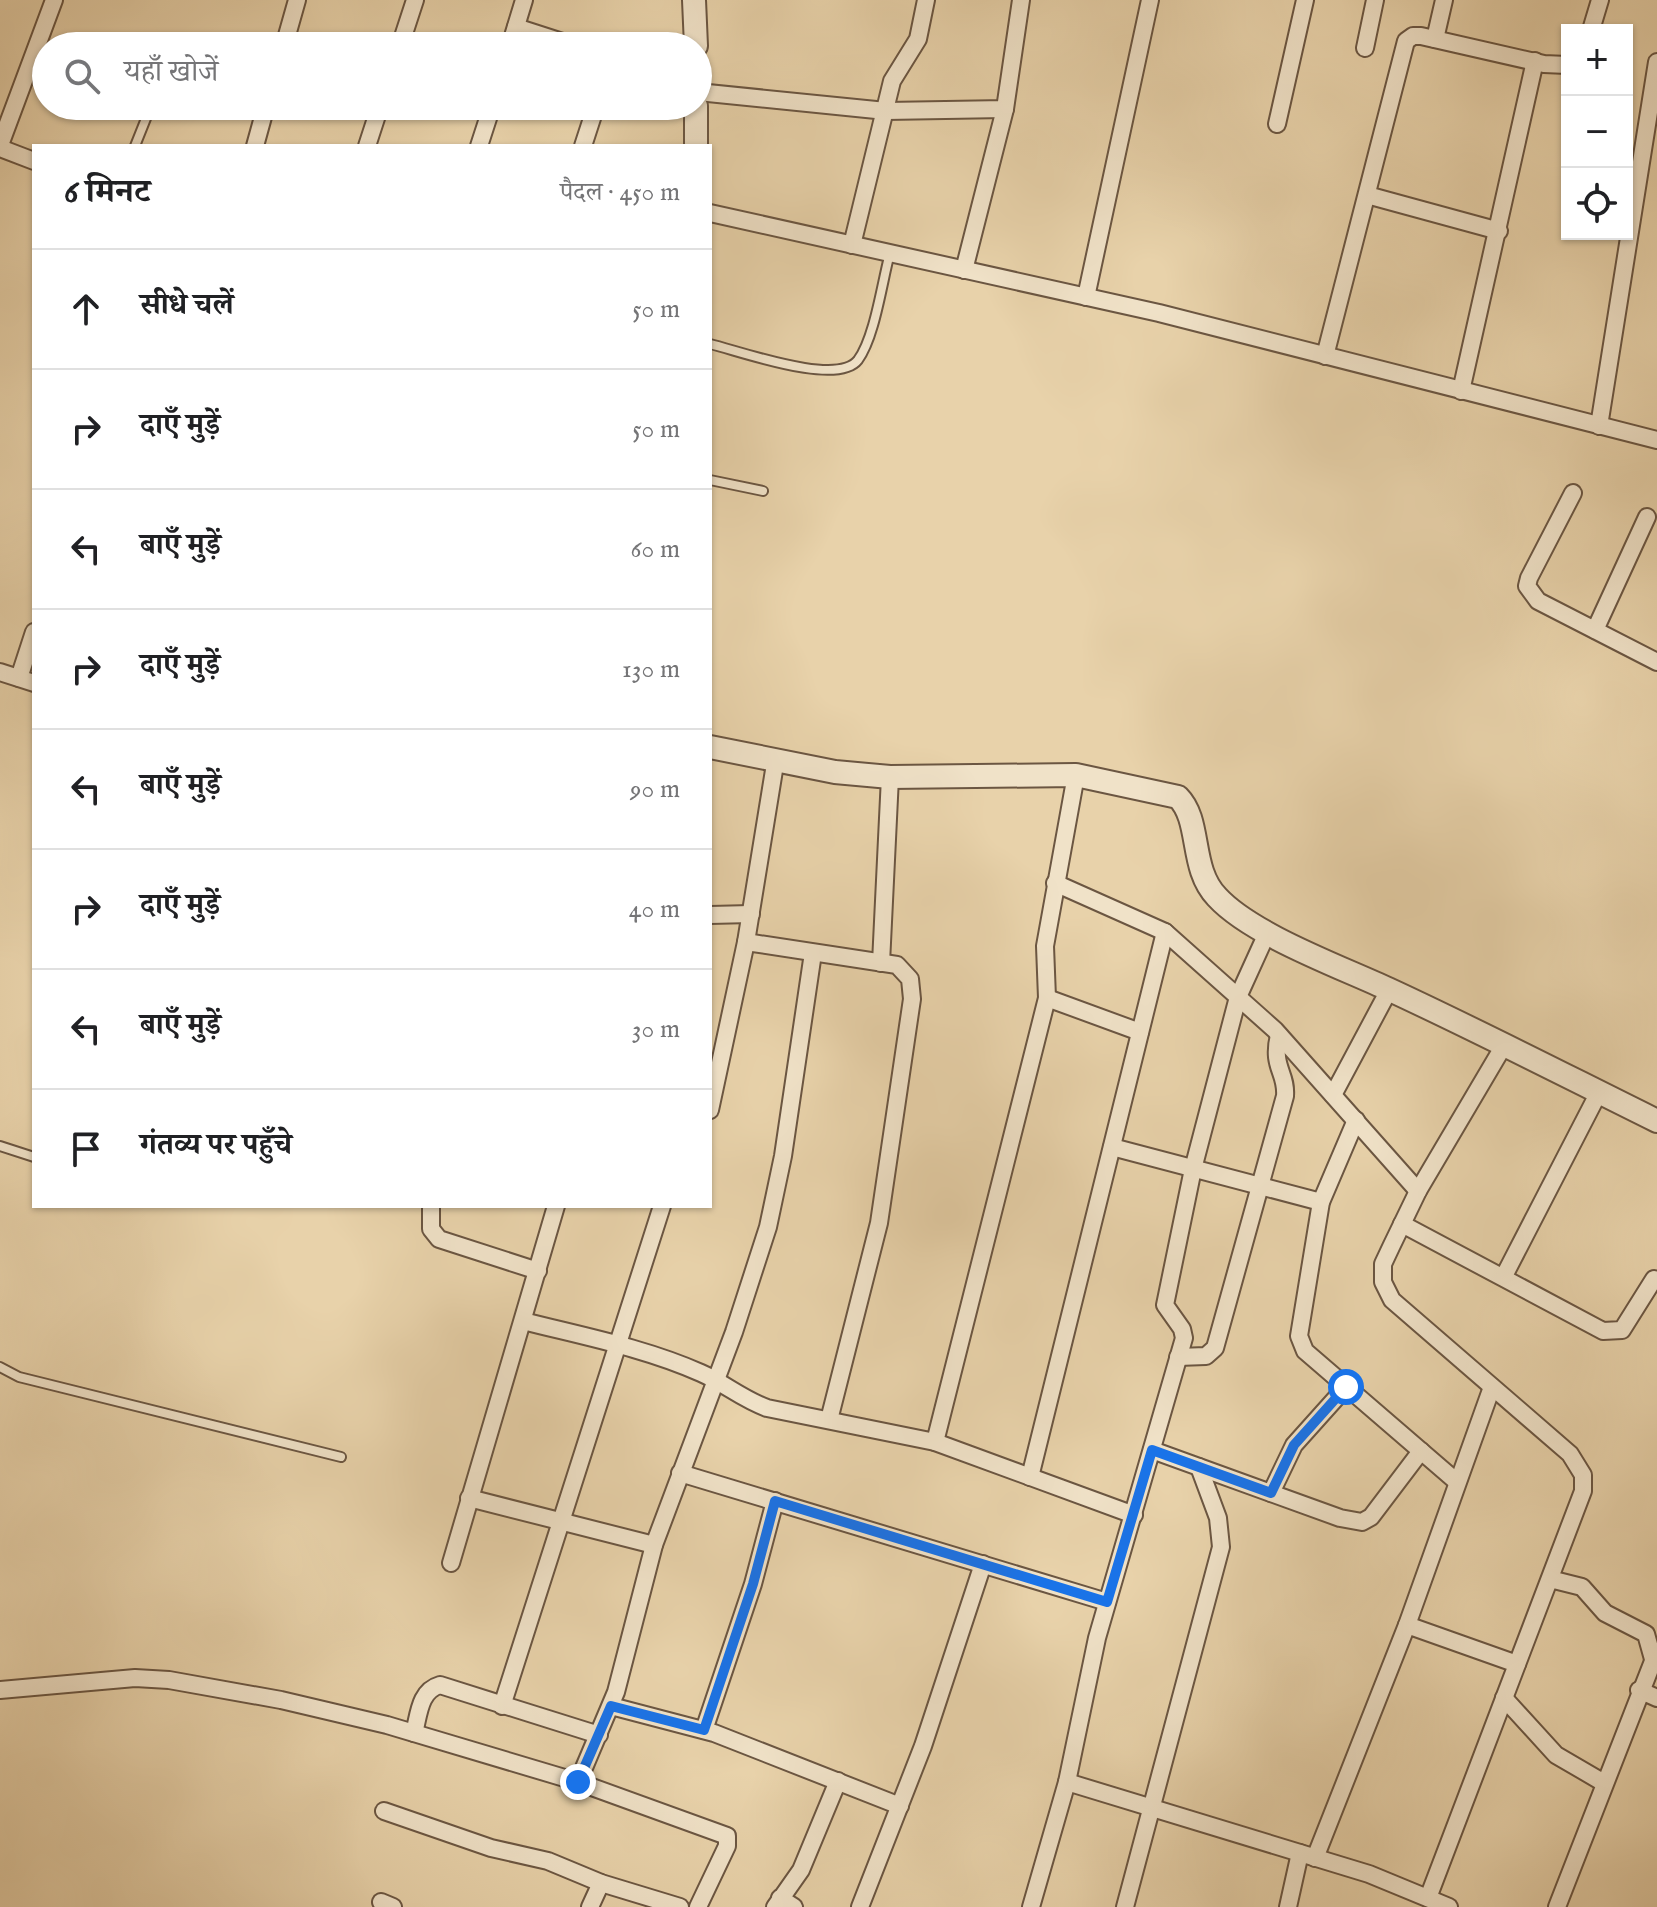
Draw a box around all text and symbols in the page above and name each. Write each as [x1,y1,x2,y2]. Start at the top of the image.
map controls [1561,24,1633,240]
button: + [1561,24,1633,96]
search box [32,32,712,120]
icon: search [60,54,104,98]
text: यहाँ खोजें [124,54,218,92]
button: − [1561,96,1633,168]
button: locate [1561,168,1633,240]
text: 6 मिनट [64,171,150,214]
text: पैदल · 450 m [560,176,680,209]
icon: ahead [64,287,108,331]
text: सीधे चलें [140,287,234,325]
text: 50 m [632,293,680,326]
icon: right [64,407,108,451]
text: दाएँ मुड़ें [140,407,220,445]
text: 50 m [632,413,680,446]
icon: left [64,527,108,571]
text: बाएँ मुड़ें [140,527,221,565]
text: 60 m [631,533,680,566]
icon: right [64,647,108,691]
text: दाएँ मुड़ें [140,647,220,685]
text: 130 m [622,653,680,686]
icon: left [64,767,108,811]
text: बाएँ मुड़ें [140,767,221,805]
text: 90 m [630,773,680,806]
icon: right [64,887,108,931]
text: दाएँ मुड़ें [140,887,220,925]
text: 40 m [629,893,680,926]
icon: left [64,1007,108,1051]
text: बाएँ मुड़ें [140,1007,221,1045]
text: 30 m [632,1013,680,1046]
icon: arrive [64,1127,108,1171]
text: गंतव्य पर पहुँचे [140,1127,292,1165]
route start [1328,1369,1364,1405]
route end [560,1764,596,1800]

